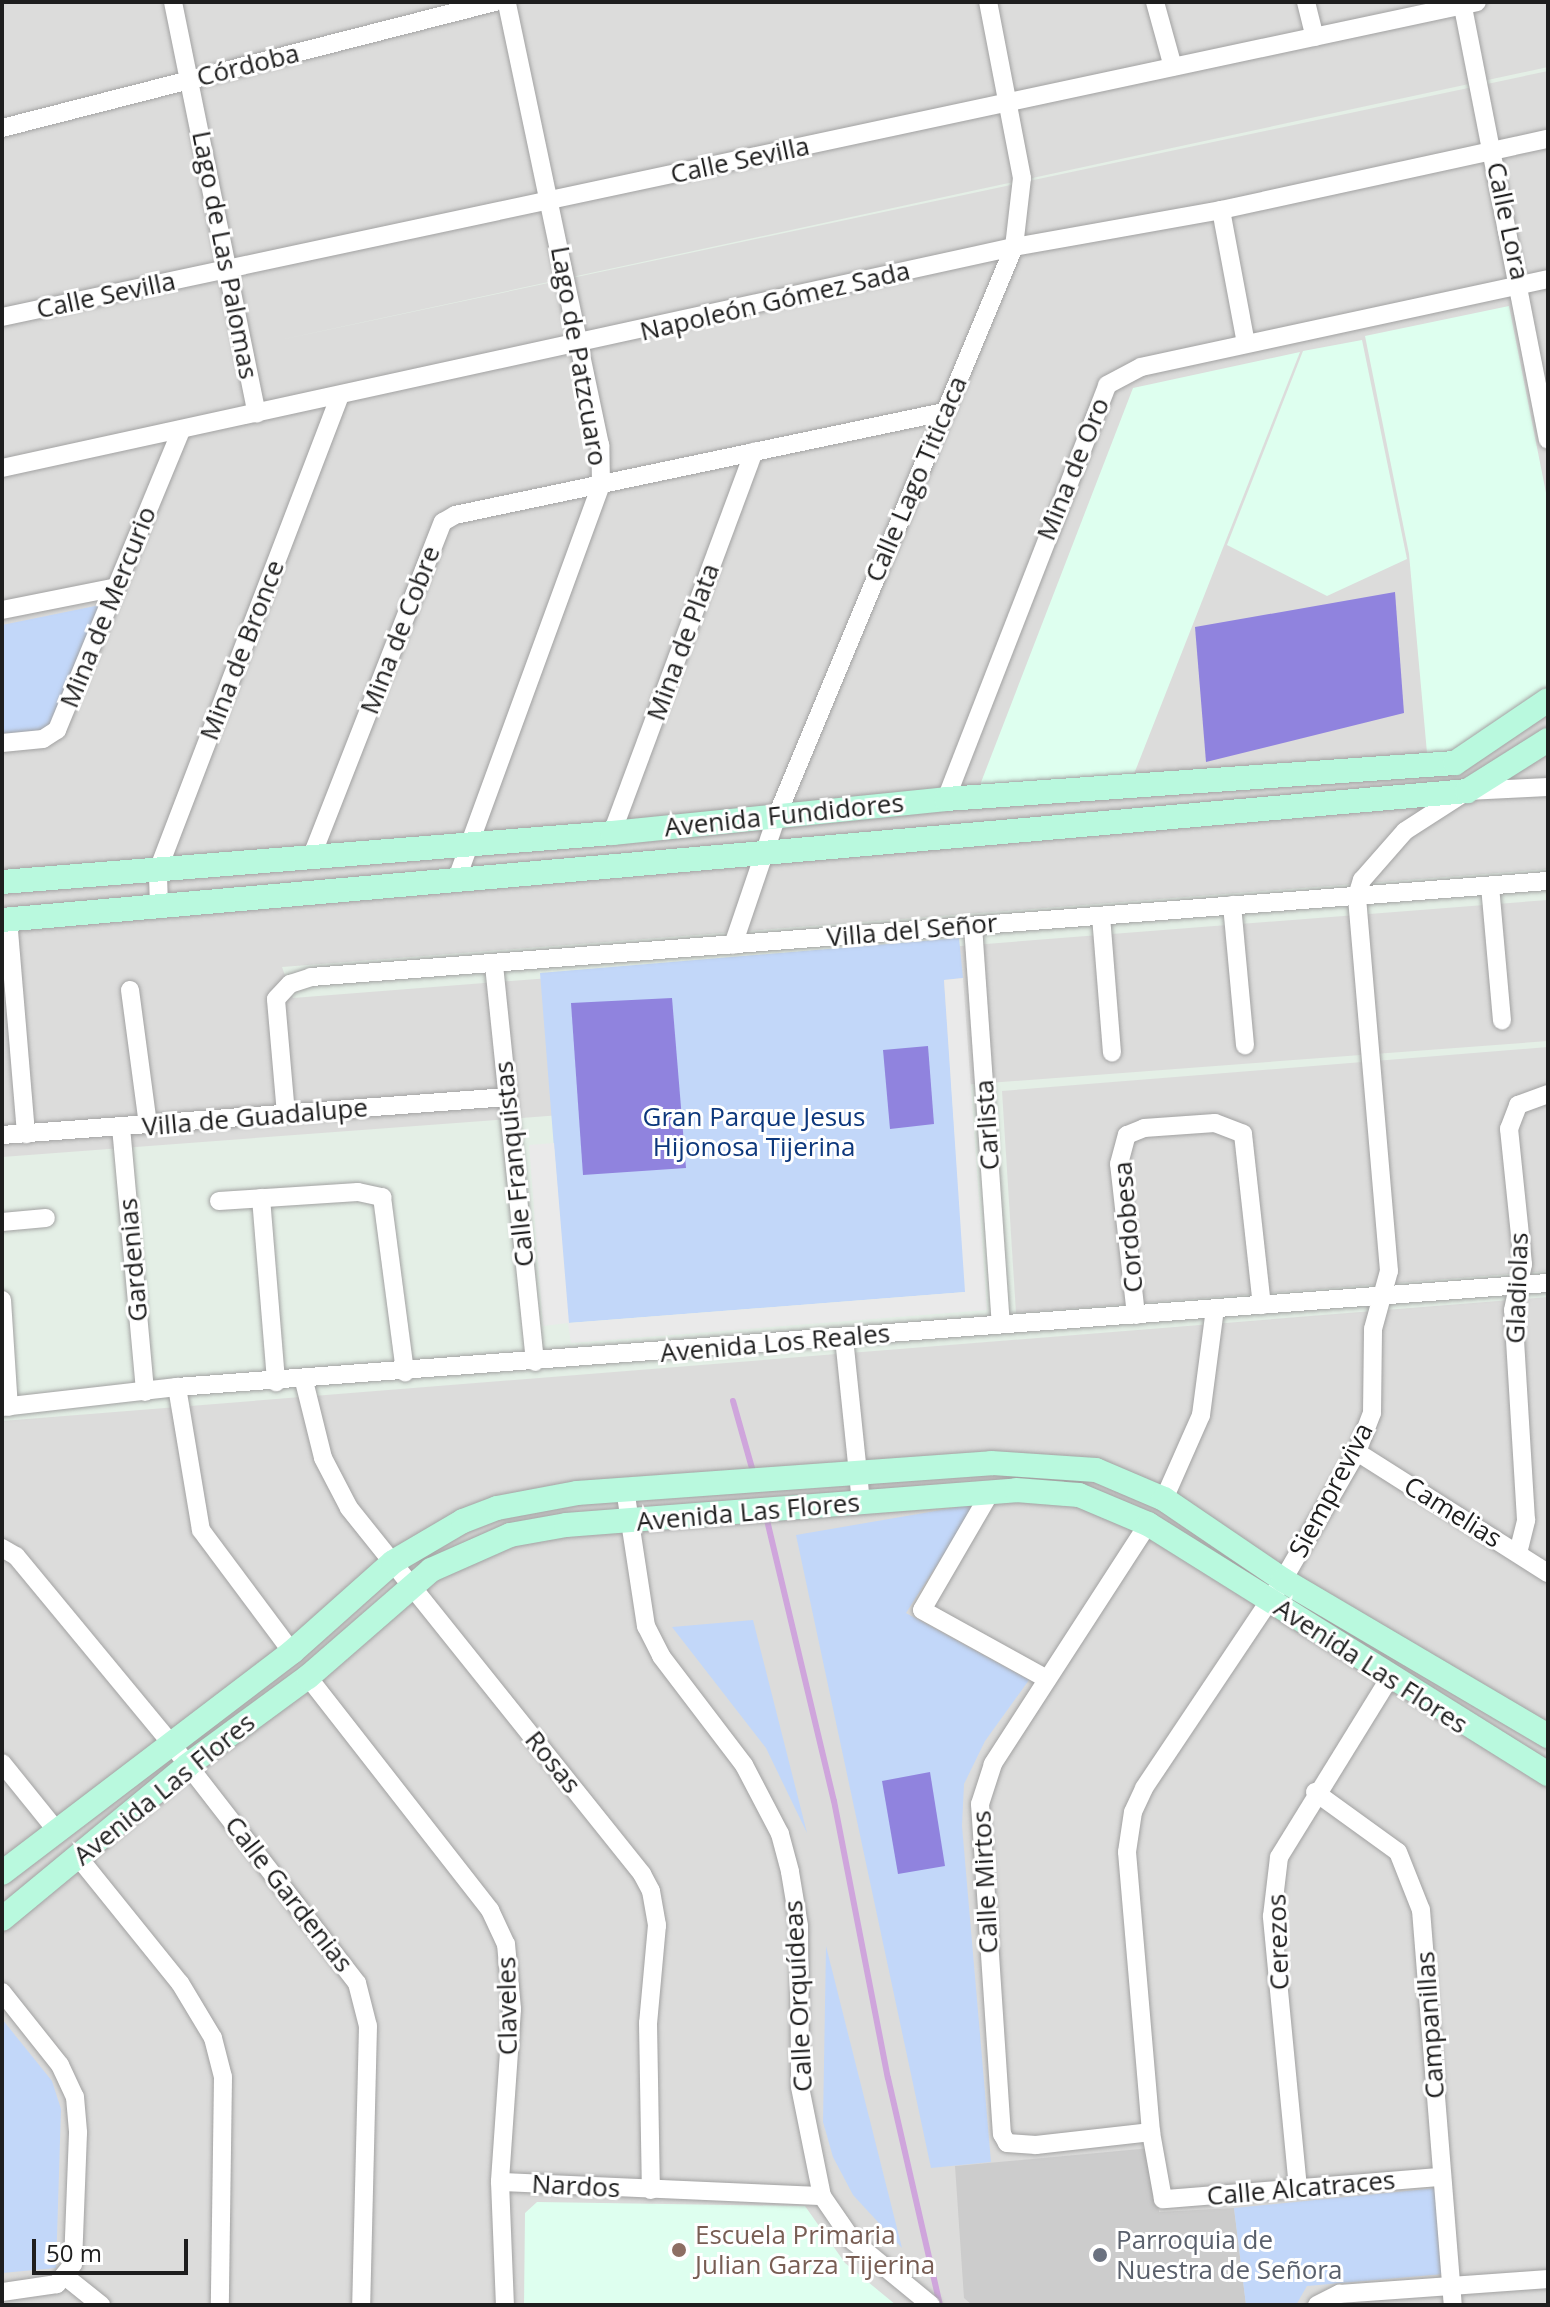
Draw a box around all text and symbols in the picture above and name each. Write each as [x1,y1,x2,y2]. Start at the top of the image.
street label: Córdoba [194,37,302,93]
street label: Lago de Las Palomas [186,128,264,382]
street label: Calle Sevilla [668,130,812,190]
street label: Calle Lora [1480,159,1536,283]
street label: Lago de Patzcuaro [544,244,614,468]
street label: Napoleón Gómez Sada [637,255,913,347]
street label: Calle Sevilla [34,265,178,325]
street label: Calle Lago Titicaca [859,371,973,587]
street label: Mina de Oro [1030,393,1116,545]
street label: Mina de Mercurio [53,502,163,712]
street label: Mina de Cobre [354,542,446,718]
street label: Mina de Bronce [193,556,291,744]
street label: Mina de Plata [640,559,726,725]
street label: Avenida Fundidores [663,787,905,843]
street label: Villa del Señor [825,907,999,953]
street label: Calle Franquistas [488,1060,540,1268]
street label: Carlista [968,1079,1006,1171]
street label: Villa de Guadalupe [141,1092,369,1142]
park label: Gran Parque Jesus Hijonosa Tijerina [643,1101,865,1162]
street label: Cordobesa [1107,1160,1149,1294]
street label: Gardenias [112,1197,154,1323]
street label: Gladiolas [1499,1232,1535,1344]
street label: Avenida Los Reales [659,1317,891,1369]
street label: Siempreviva [1283,1418,1379,1562]
street label: Camelias [1398,1470,1508,1554]
street label: Avenida Las Flores [635,1487,861,1537]
street label: Avenida Las Flores [1269,1592,1473,1740]
street label: Avenida Las Flores [67,1706,261,1872]
street label: Rosas [519,1725,587,1799]
street label: Calle Gardenias [218,1810,360,1978]
street label: Calle Mirtos [966,1810,1004,1954]
street label: Cerezos [1261,1893,1295,1991]
street label: Calle Orquídeas [777,1899,819,2093]
street label: Campanillas [1409,1950,1451,2100]
street label: Claveles [491,1956,523,2056]
street label: Calle Alcatraces [1206,2164,1396,2212]
street label: Nardos [531,2168,621,2204]
place label: Escuela Primaria Julian Garza Tijerina [695,2219,935,2280]
scale bar [36,2223,192,2273]
place label: Parroquia de Nuestra de Señora [1116,2224,1342,2286]
text: 50 m [46,2236,102,2269]
marker: Escuela Primaria Julian Garza Tijerina [670,2241,688,2259]
marker: Parroquia de Nuestra de Señora [1091,2246,1109,2264]

